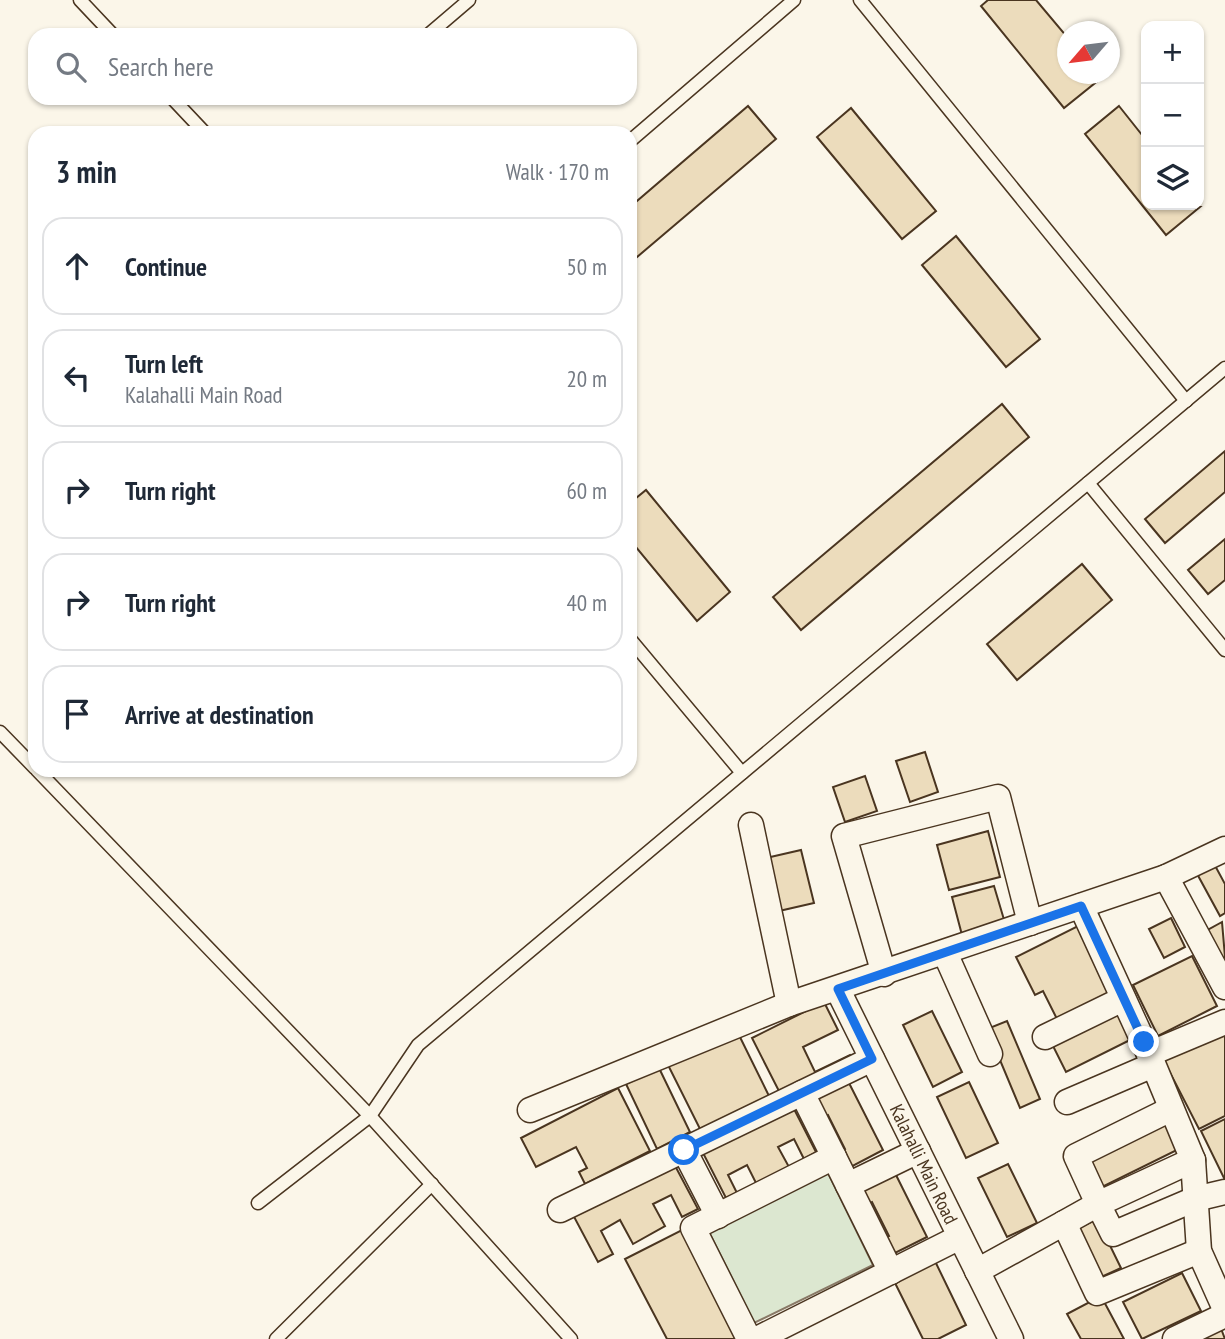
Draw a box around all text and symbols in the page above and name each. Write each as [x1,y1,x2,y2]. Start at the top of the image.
north arrow [1057,21,1120,84]
map controls [1141,21,1204,210]
button: + [1141,21,1204,84]
search box [28,28,637,105]
icon: search [52,48,90,86]
text: Search here [108,50,214,83]
button: − [1141,84,1204,147]
button: layers [1141,147,1204,210]
text: 3 min [56,152,117,191]
text: Walk · 170 m [506,157,609,186]
icon: ahead [58,247,96,285]
text: Continue [125,250,207,283]
text: 50 m [566,252,607,281]
text: Turn left [125,347,203,380]
icon: left [58,359,96,397]
text: 20 m [566,364,607,393]
text: Kalahalli Main Road [125,380,283,409]
icon: right [58,471,96,509]
text: Turn right [125,474,216,507]
text: 60 m [566,476,607,505]
icon: right [58,583,96,621]
text: Turn right [125,586,216,619]
text: 40 m [566,588,607,617]
icon: arrive [58,695,96,733]
text: Arrive at destination [125,698,314,731]
route end [1128,1026,1159,1057]
street label: Kalahalli Main Road [885,1100,963,1228]
route start [668,1134,699,1165]

